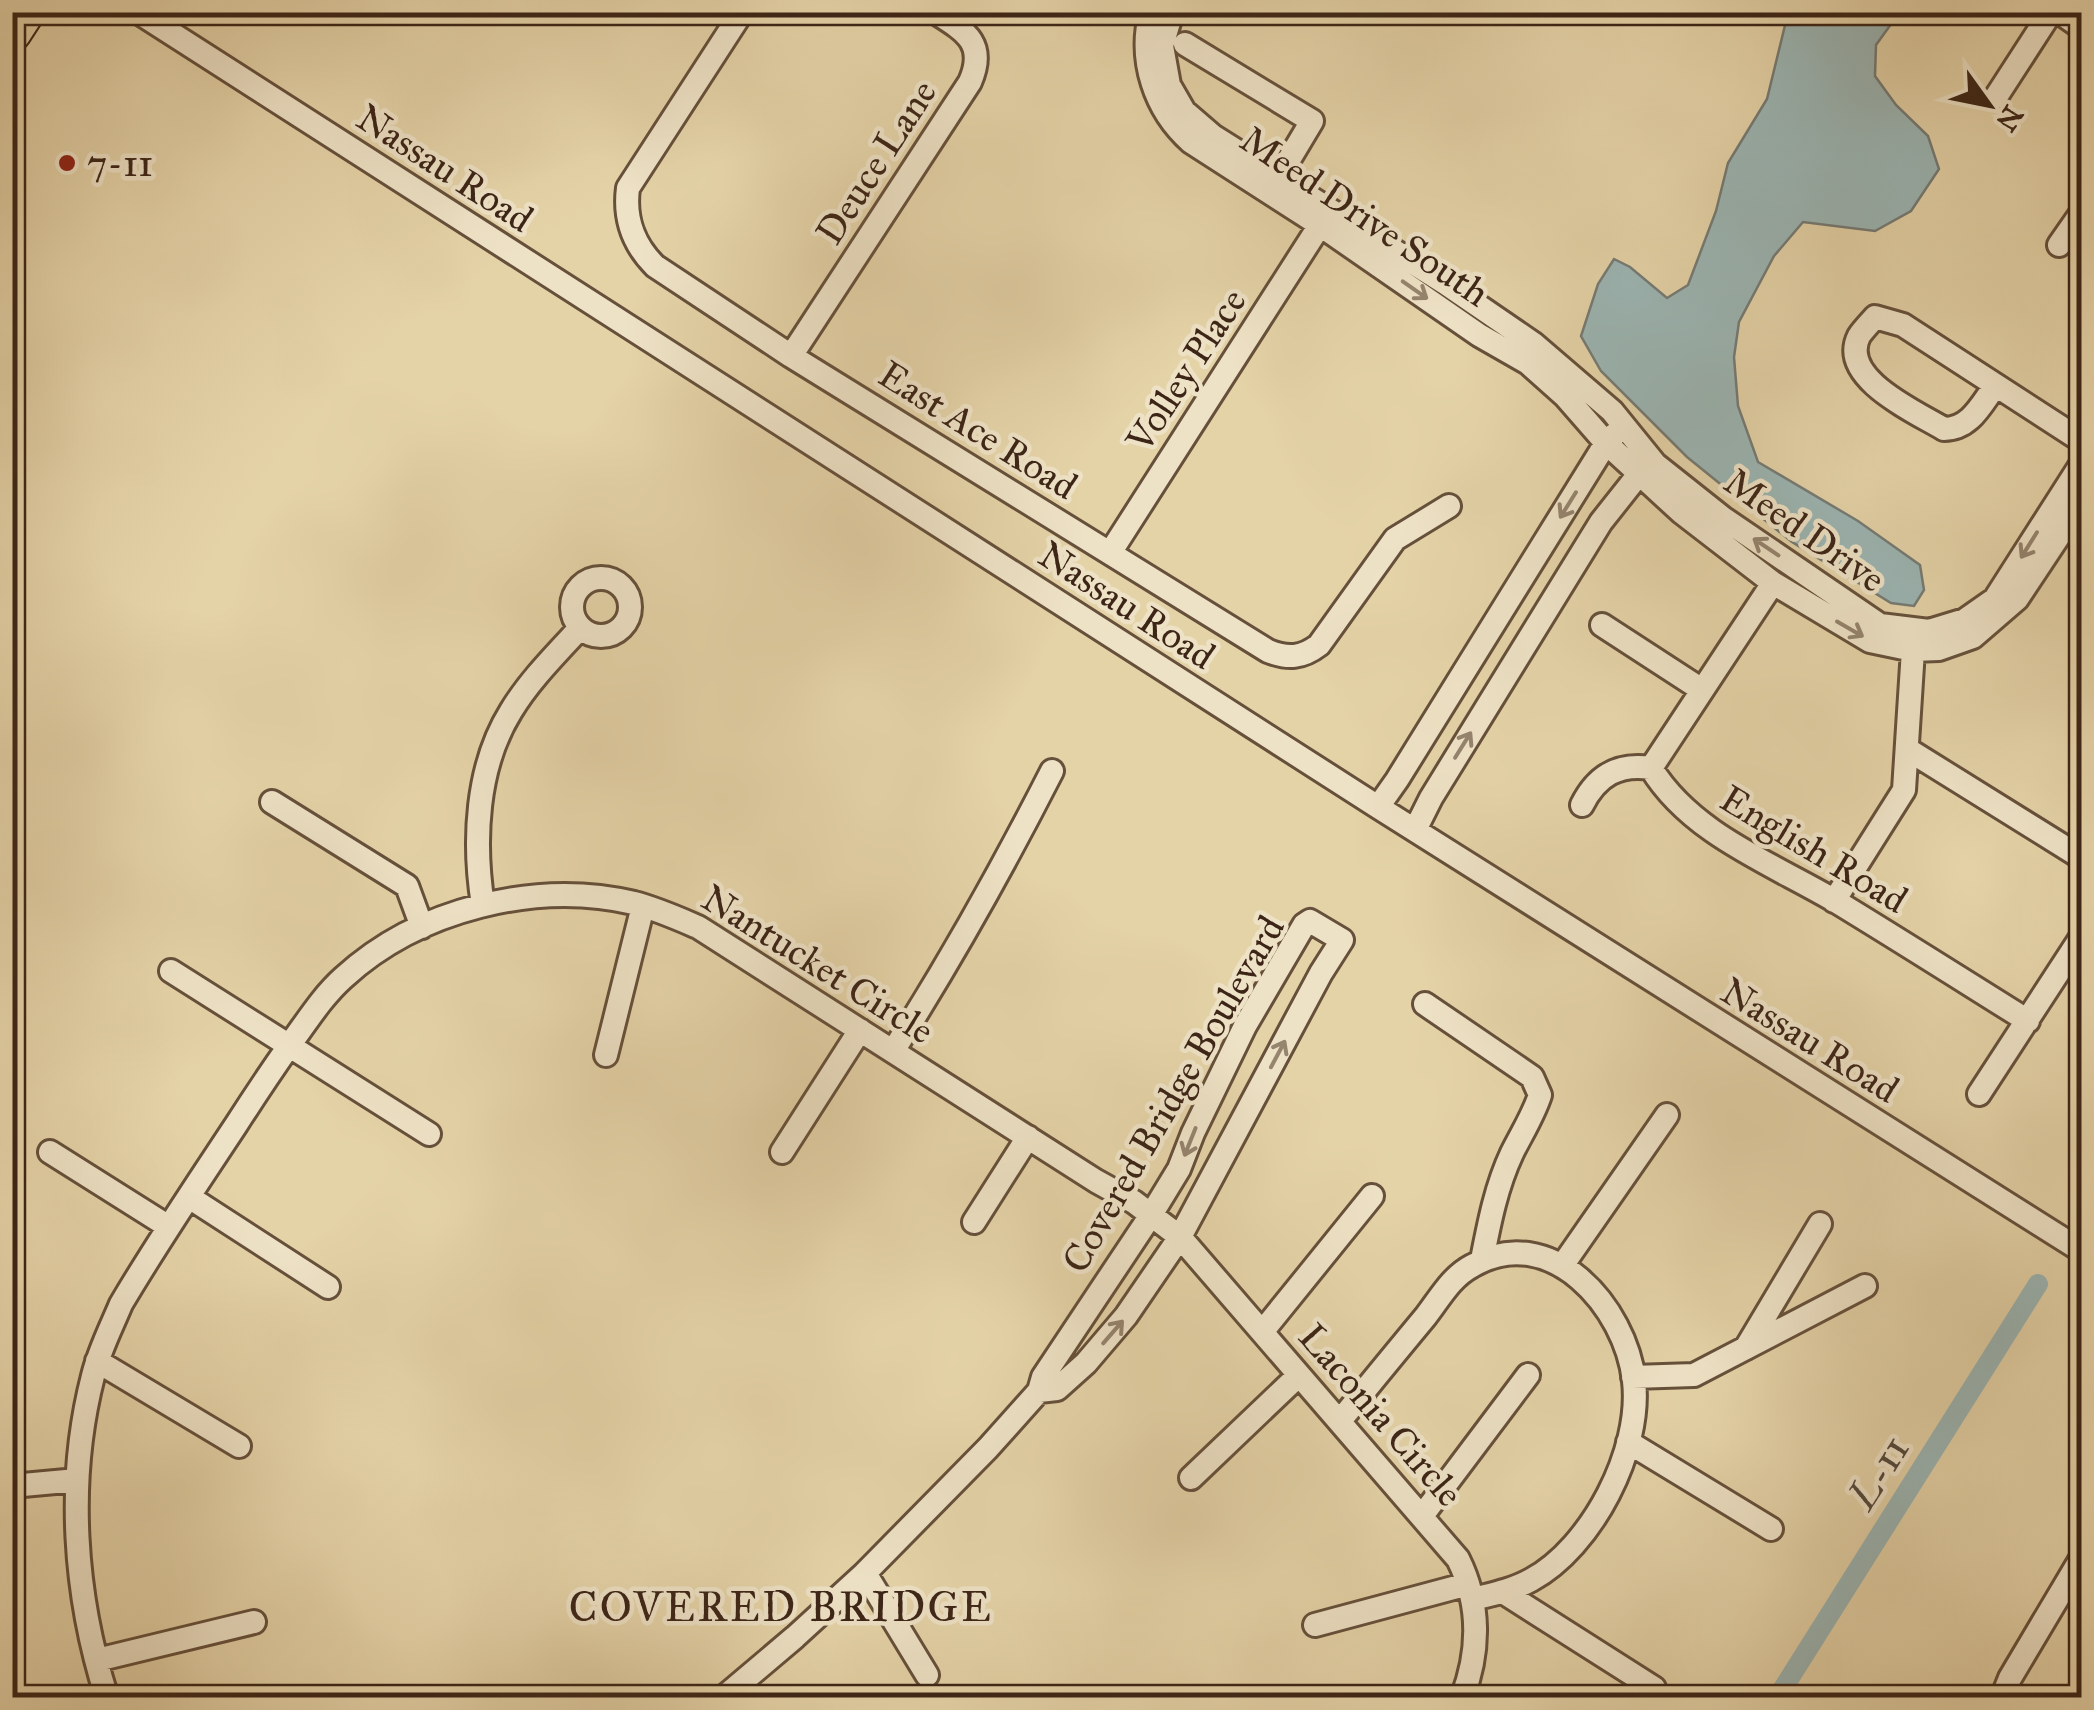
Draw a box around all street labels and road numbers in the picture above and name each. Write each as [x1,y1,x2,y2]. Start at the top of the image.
street label: Deuce Lane [806,71,946,253]
street label: Nassau Road [348,94,542,242]
street label: Meed Drive South [1232,116,1498,316]
street label: Volley Place [1116,280,1256,461]
street label: East Ace Road [870,351,1086,509]
street label: Meed Drive [1716,458,1894,602]
street label: Nassau Road [1030,531,1224,679]
street label: English Road [1712,775,1916,923]
street label: Nantucket Circle [694,874,942,1054]
street label: Covered Bridge Boulevard [1052,908,1294,1280]
street label: Nassau Road [1713,967,1907,1113]
street label: Laconia Circle [1289,1314,1473,1516]

